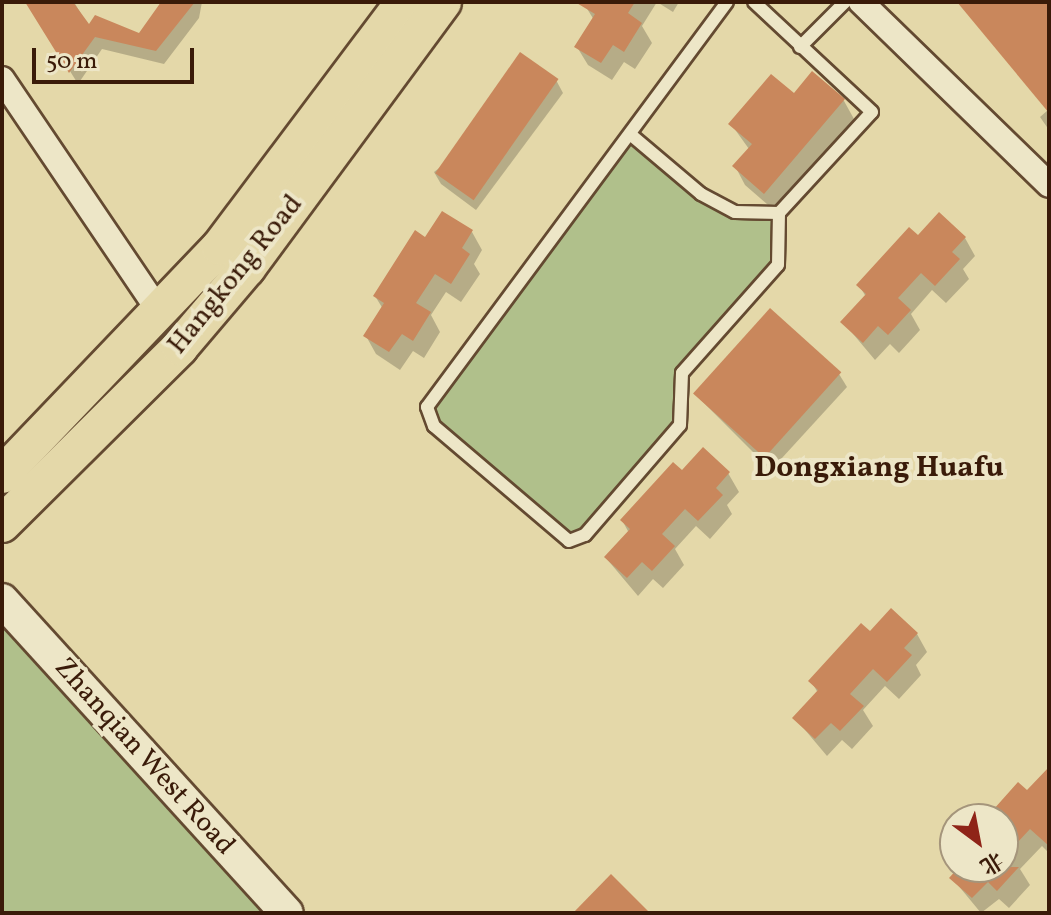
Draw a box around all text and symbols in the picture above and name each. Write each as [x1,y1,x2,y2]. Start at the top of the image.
scale bar [36,32,198,82]
text: 50 m [46,45,98,79]
street label: Hangkong Road [161,188,311,362]
district label: Dongxiang Huafu [754,450,1004,486]
street label: Zhanqian West Road [46,651,242,863]
north arrow [939,803,1019,883]
text: 北 [973,843,1008,881]

